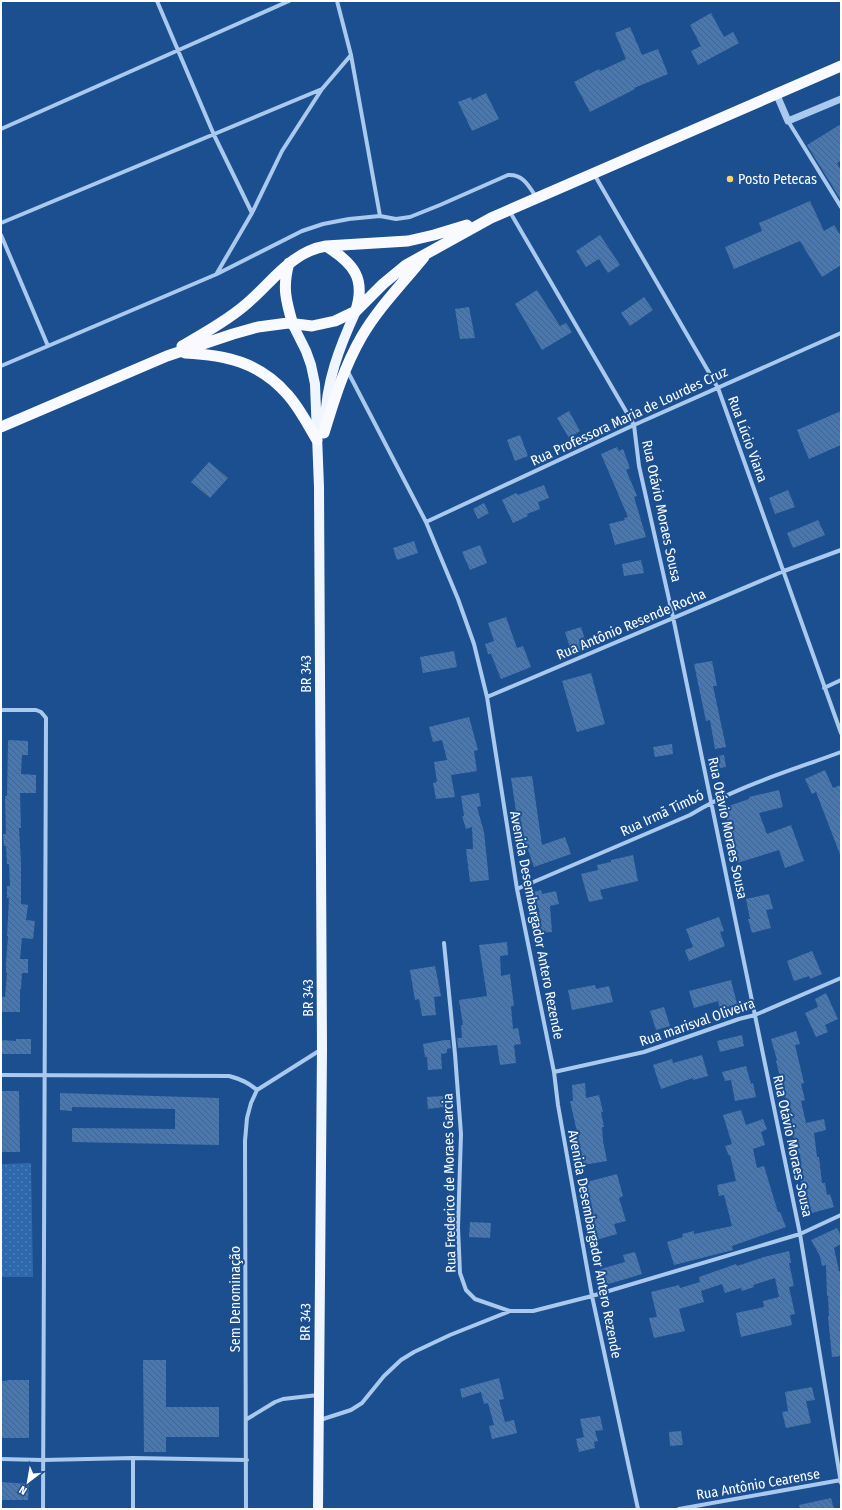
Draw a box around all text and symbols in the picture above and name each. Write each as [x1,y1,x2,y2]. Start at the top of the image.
place label: Posto Petecas [738,171,817,188]
marker: Posto Petecas [725,174,735,184]
street label: Rua Professora Maria de Lourdes Cruz [528,363,731,470]
street label: Rua Lúcio Viana [724,394,771,485]
street label: Rua Otávio Moraes Sousa [638,439,685,584]
street label: Rua Antônio Resende Rocha [554,585,709,664]
street label: BR 343 [298,655,315,693]
street label: Rua Otávio Moraes Sousa [704,756,751,901]
street label: Rua Irmã Timbó [618,787,707,840]
street label: Avenida Desembargador Antero Rezende [506,809,567,1041]
street label: BR 343 [300,979,317,1017]
street label: Rua marisval Oliveira [637,995,757,1050]
street label: Rua Otávio Moraes Sousa [769,1074,816,1219]
street label: Rua Frederico de Moraes Garcia [439,1093,460,1273]
street label: Avenida Desembargador Antero Rezende [564,1128,625,1360]
street label: Sem Denominação [227,1246,244,1352]
street label: BR 343 [297,1303,314,1341]
north arrow [8,1462,48,1502]
street label: Rua Antônio Cearense [695,1465,821,1504]
text: N [17,1483,29,1497]

